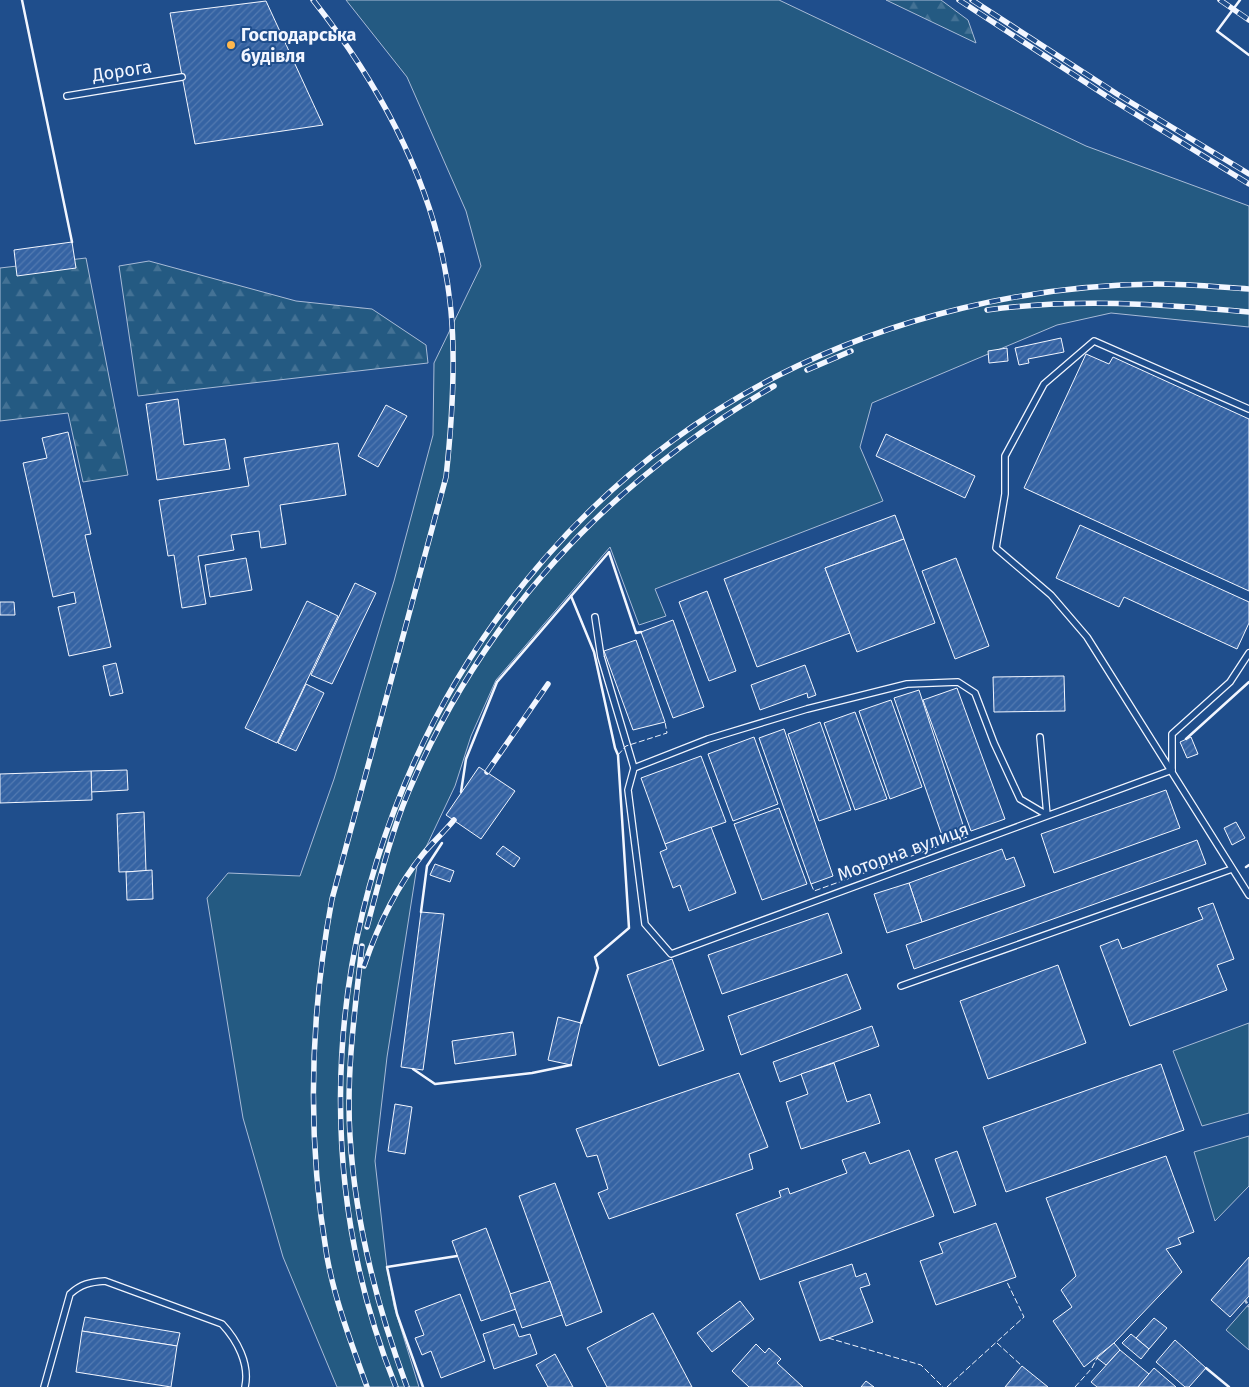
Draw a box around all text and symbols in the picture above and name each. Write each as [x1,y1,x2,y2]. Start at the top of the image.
place label: Господарська будівля [241,24,357,67]
marker: Господарська будівля [225,39,237,51]
street label: Дорога [90,55,153,87]
street label: Моторна вулиця [834,818,972,886]

